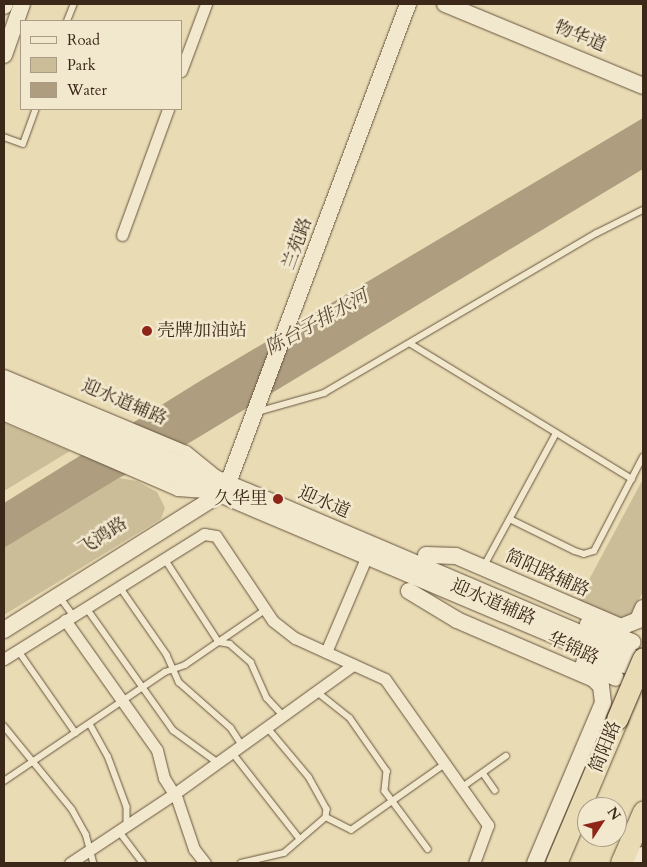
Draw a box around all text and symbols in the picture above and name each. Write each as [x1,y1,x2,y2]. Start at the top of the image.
street label: 物华道 [551,17,609,57]
legend [20,20,182,110]
text: Road [67,30,100,50]
text: Park [67,55,96,75]
text: Water [67,80,107,100]
street label: 兰苑路 [279,215,317,273]
water label: 陈台子排水河 [262,285,372,361]
place label: 壳牌加油站 [157,320,247,342]
marker: 壳牌加油站 [141,325,153,337]
street label: 迎水道辅路 [78,375,170,431]
street label: 迎水道 [295,483,353,523]
place label: 久华里 [214,488,268,510]
marker: 久华里 [272,493,284,505]
street label: 飞鸿路 [74,513,132,561]
street label: 简阳路辅路 [501,546,593,602]
street label: 迎水道辅路 [447,575,539,631]
street label: 华锦路 [544,628,602,670]
street label: 简阳路 [586,718,626,776]
north arrow [577,797,627,847]
text: N [603,803,625,824]

